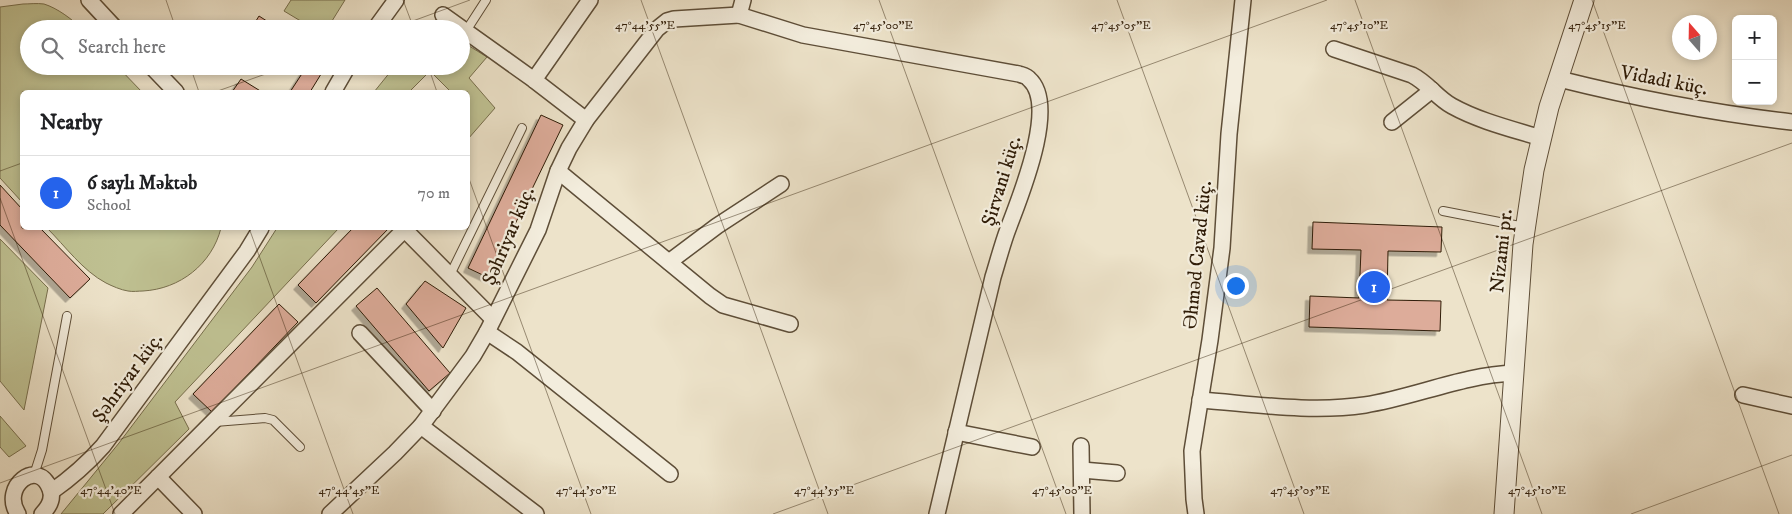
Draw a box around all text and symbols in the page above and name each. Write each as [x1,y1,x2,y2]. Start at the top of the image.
north arrow [1672,15,1717,60]
map controls [1732,15,1777,105]
button: + [1732,15,1777,60]
text: 47°44'55"E [615,18,675,33]
text: 47°45'00"E [853,18,913,33]
text: 47°45'05"E [1091,18,1151,33]
text: 47°45'10"E [1330,18,1388,33]
text: 47°45'15"E [1568,18,1626,33]
search box [20,20,470,75]
icon: search [38,34,66,62]
text: Search here [78,36,166,59]
street label: Vidadi küç. [1617,60,1710,102]
button: − [1732,60,1777,105]
text: Nearby [40,110,102,136]
street label: Şirvani küç. [976,133,1028,229]
text: 6 saylı Məktəb [87,172,197,195]
street label: Əhməd Cavad küç. [1178,179,1218,331]
text: 1 [53,183,59,203]
text: 70 m [418,183,450,203]
street label: Şəhriyar küç. [477,183,541,289]
text: School [87,195,131,215]
street label: Nizami pr. [1485,208,1519,294]
pin: 1 [1358,268,1390,306]
your location [1223,273,1249,299]
street label: Şəhriyar küç. [87,328,169,428]
text: 47°44'40"E [80,483,142,498]
text: 47°44'45"E [319,483,380,498]
text: 47°44'50"E [556,483,617,498]
text: 47°44'55"E [794,483,854,498]
text: 47°45'00"E [1032,483,1092,498]
text: 47°45'05"E [1270,483,1330,498]
text: 47°45'10"E [1508,483,1566,498]

